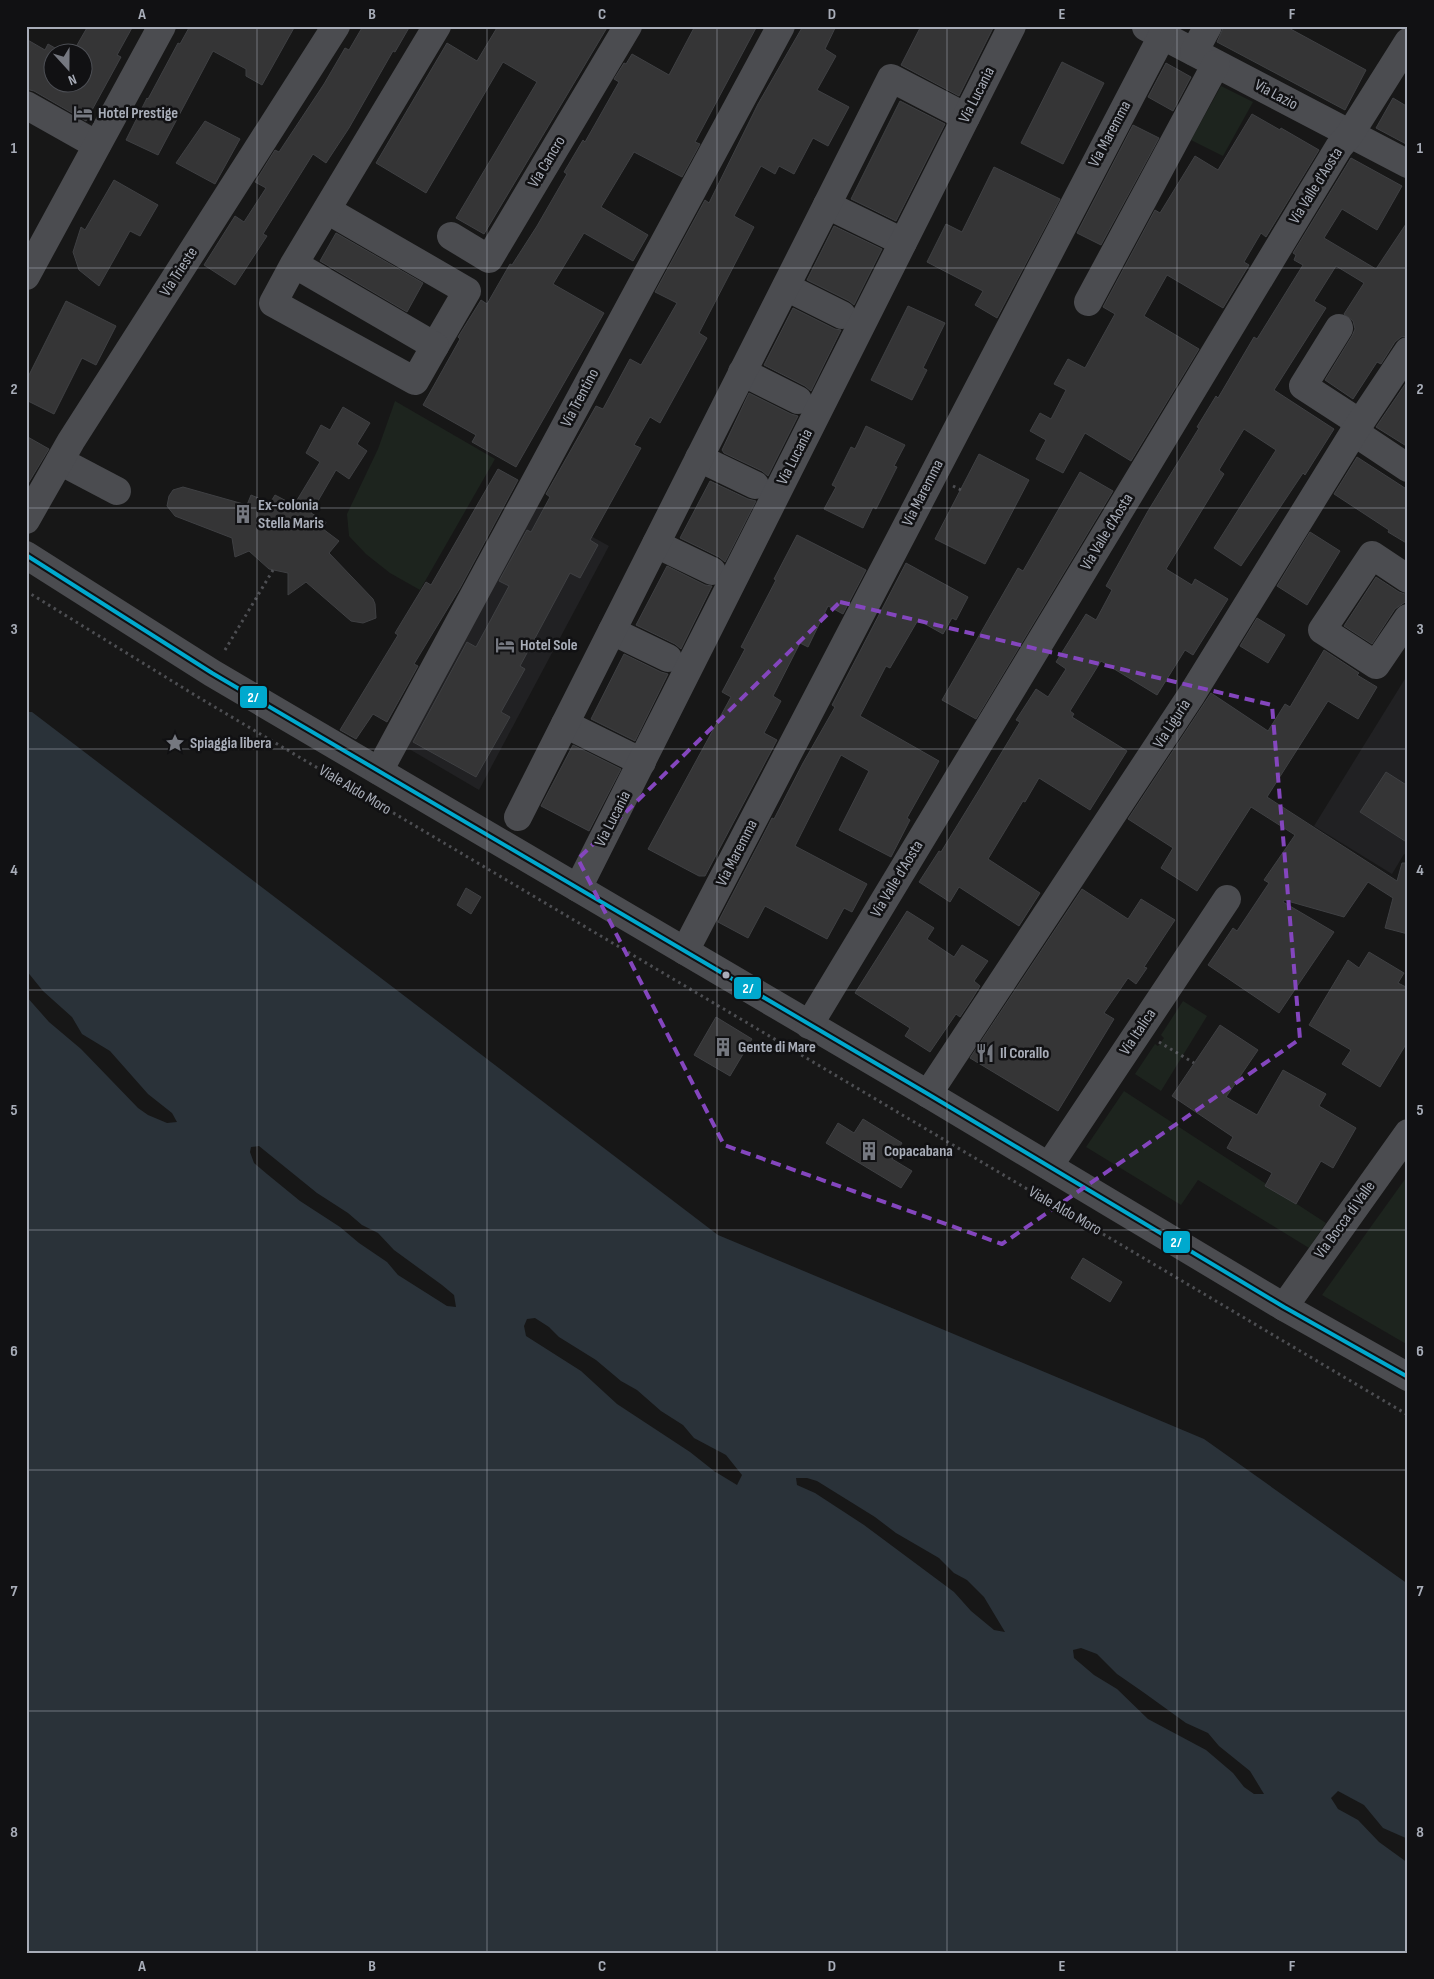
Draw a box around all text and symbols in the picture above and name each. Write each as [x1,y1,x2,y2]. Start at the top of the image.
text: A [137,5,146,24]
text: B [368,5,376,24]
text: C [598,5,606,24]
text: D [828,5,836,24]
text: E [1059,5,1066,24]
text: F [1289,5,1296,24]
north arrow [42,42,92,92]
street label: Via Lucania [955,64,999,126]
text: N [66,70,79,89]
street label: Via Lazio [1251,76,1301,114]
street label: Via Maremma [1085,98,1135,170]
hotel icon: Hotel Prestige [72,102,94,124]
place label: Hotel Prestige [98,104,178,123]
street label: Via Cancro [524,133,570,191]
text: 1 [11,139,18,158]
text: 1 [1417,139,1424,158]
street label: Via Valle d'Aosta [1285,144,1347,228]
street label: Via Trieste [156,244,202,300]
street label: Via Trentino [557,366,603,430]
text: 2 [10,380,18,399]
text: 2 [1416,380,1424,399]
street label: Via Lucania [773,426,817,488]
street label: Via Maremma [898,457,948,529]
street label: Via Valle d'Aosta [1077,490,1137,574]
place label: Ex-colonia Stella Maris [258,496,324,533]
building icon: Ex-colonia Stella Maris [232,503,254,525]
text: 3 [10,620,18,639]
text: 3 [1416,620,1424,639]
hotel icon: Hotel Sole [494,634,516,656]
place label: Hotel Sole [520,636,578,655]
line badge: 2/ [239,685,268,709]
text: 2/ [247,689,259,706]
street label: Via Liguria [1149,696,1195,752]
place icon: Spiaggia libera [164,732,186,754]
place label: Spiaggia libera [190,734,272,753]
street label: Viale Aldo Moro [315,761,395,819]
street label: Via Lucania [591,788,635,850]
street label: Via Maremma [712,817,762,889]
street label: Via Valle d'Aosta [867,837,927,921]
text: 4 [10,861,18,880]
text: 4 [1416,861,1424,880]
unlabelled marker [721,970,731,980]
line badge: 2/ [733,976,762,1000]
text: 2/ [742,980,754,997]
street label: Via Italica [1116,1005,1160,1059]
building icon: Gente di Mare [712,1036,734,1058]
place label: Gente di Mare [738,1038,816,1057]
restaurant icon: Il Corallo [974,1042,996,1064]
place label: Il Corallo [1000,1044,1049,1063]
text: 5 [10,1101,18,1120]
text: 5 [1416,1101,1424,1120]
building icon: Copacabana [858,1140,880,1162]
place label: Copacabana [884,1142,953,1161]
street label: Via Bocca di Valle [1310,1177,1380,1263]
street label: Viale Aldo Moro [1025,1182,1105,1240]
line badge: 2/ [1162,1230,1191,1254]
text: 2/ [1170,1234,1182,1251]
text: 6 [10,1342,18,1361]
text: 6 [1416,1342,1424,1361]
text: 7 [11,1582,18,1601]
text: 7 [1417,1582,1424,1601]
text: 8 [10,1823,18,1842]
text: 8 [1416,1823,1424,1842]
text: A [137,1957,146,1976]
text: B [368,1957,376,1976]
text: C [598,1957,606,1976]
text: D [828,1957,836,1976]
text: E [1059,1957,1066,1976]
text: F [1289,1957,1296,1976]

